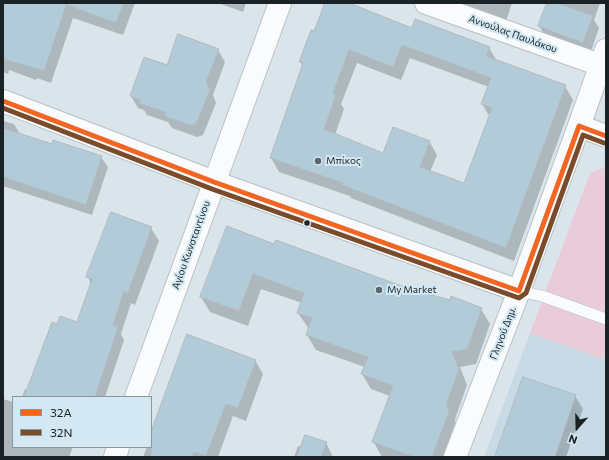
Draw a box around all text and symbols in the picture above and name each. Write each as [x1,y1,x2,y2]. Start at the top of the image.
street label: Αννούλας Παυλάκου [467,12,559,56]
place label: Μπίκος [326,155,361,167]
marker: Μπίκος [313,156,323,166]
street label: Αγίου Κωνσταντίνου [169,199,213,291]
unlabelled marker [302,218,312,228]
place label: My Market [387,284,437,296]
marker: My Market [374,285,384,295]
street label: Γληνού Δημ. [487,305,519,361]
legend [12,396,152,448]
text: 32Α [50,405,72,419]
north arrow [557,408,597,448]
text: 32Ν [50,425,73,439]
text: N [567,432,579,447]

